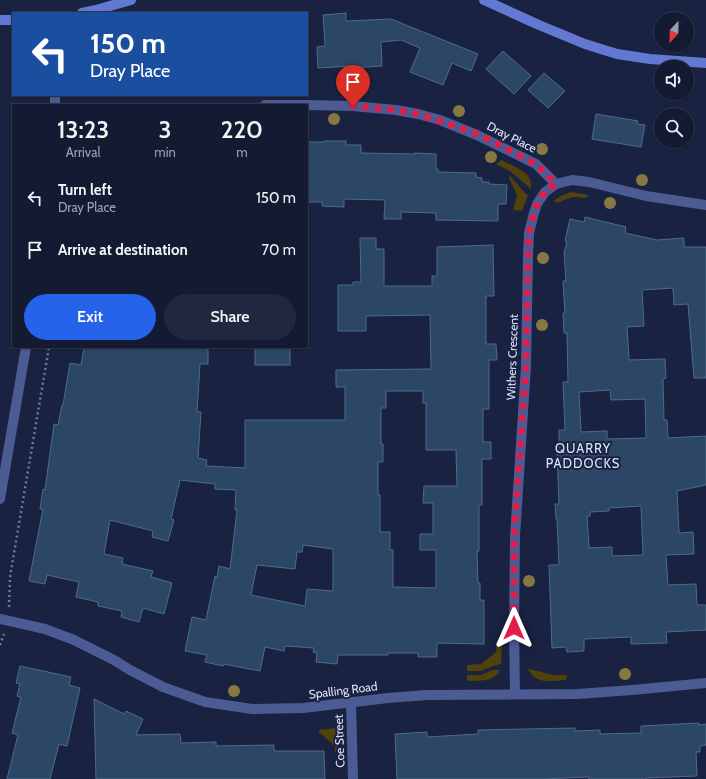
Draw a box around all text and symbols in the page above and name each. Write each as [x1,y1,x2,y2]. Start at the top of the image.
north arrow [654,12,694,52]
map controls [654,12,694,148]
text: 150 m [90,26,166,60]
icon: left [24,28,76,80]
text: Dray Place [90,60,170,82]
button: sound [654,60,694,100]
pin [336,65,370,106]
icon: arrive [342,71,364,93]
button: search [654,108,694,148]
text: 13:23 [57,115,109,144]
text: 3 [159,115,172,144]
text: 220 [221,115,263,144]
street label: Dray Place [485,118,539,156]
text: Arrival [66,144,100,160]
text: min [154,144,176,160]
text: m [236,144,248,160]
text: Turn left [58,181,112,199]
icon: left [24,187,46,209]
text: 150 m [256,189,296,207]
text: Dray Place [58,199,116,215]
icon: arrive [24,239,46,261]
text: Arrive at destination [58,241,188,259]
text: 70 m [262,241,296,259]
button: Exit [24,294,156,340]
button: Share [164,294,296,340]
street label: Withers Crescent [503,314,521,400]
district label: QUARRY PADDOCKS [546,440,620,471]
position arrow [493,607,535,649]
street label: Spalling Road [308,678,378,702]
street label: Coe Street [331,714,347,768]

